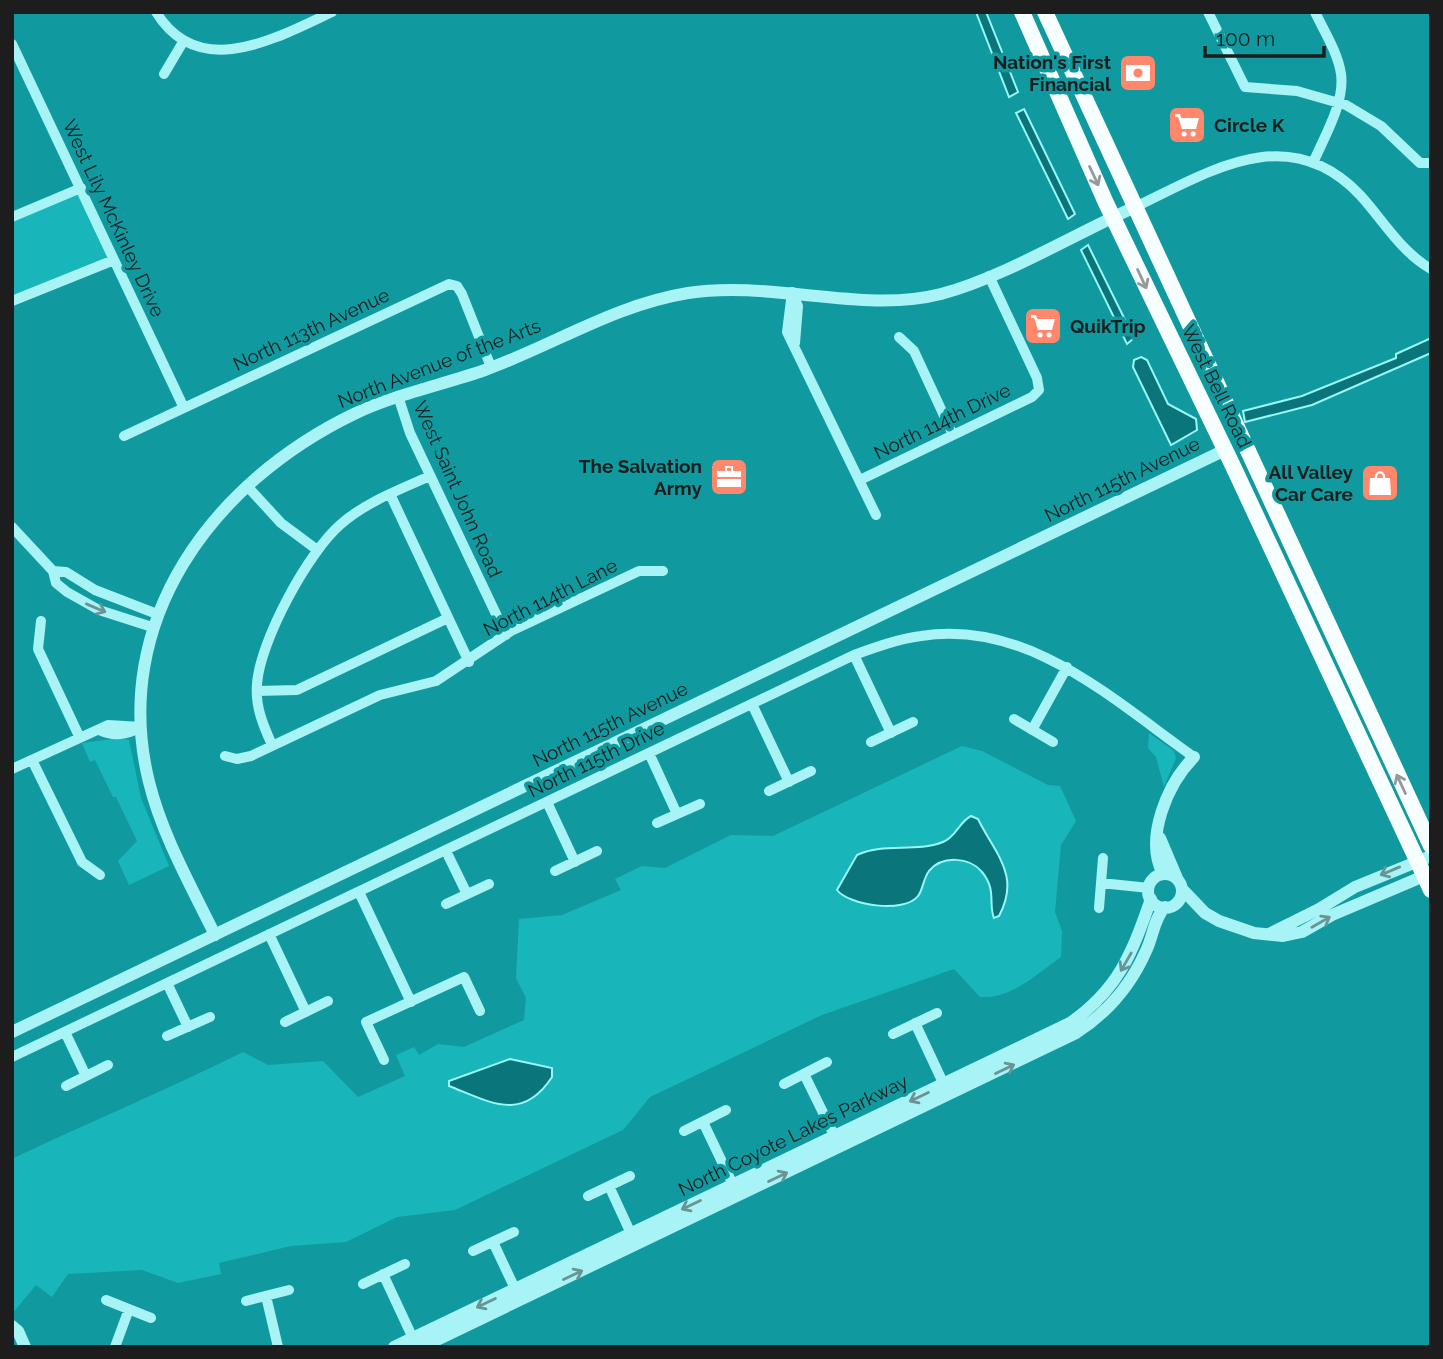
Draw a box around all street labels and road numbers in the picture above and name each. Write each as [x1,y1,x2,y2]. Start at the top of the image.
street label: West Lily McKinley Drive [59,116,169,320]
street label: North 113th Avenue [230,283,392,375]
street label: North Avenue of the Arts [334,314,544,412]
street label: West Bell Road [1178,321,1256,451]
street label: North 114th Drive [870,378,1014,464]
street label: West Saint John Road [409,397,507,581]
street label: North 115th Avenue [1041,432,1203,526]
street label: North 114th Lane [479,554,621,640]
street label: North 115th Avenue [529,677,691,771]
street label: North 115th Drive [524,716,668,802]
street label: North Coyote Lakes Parkway [675,1070,911,1200]

